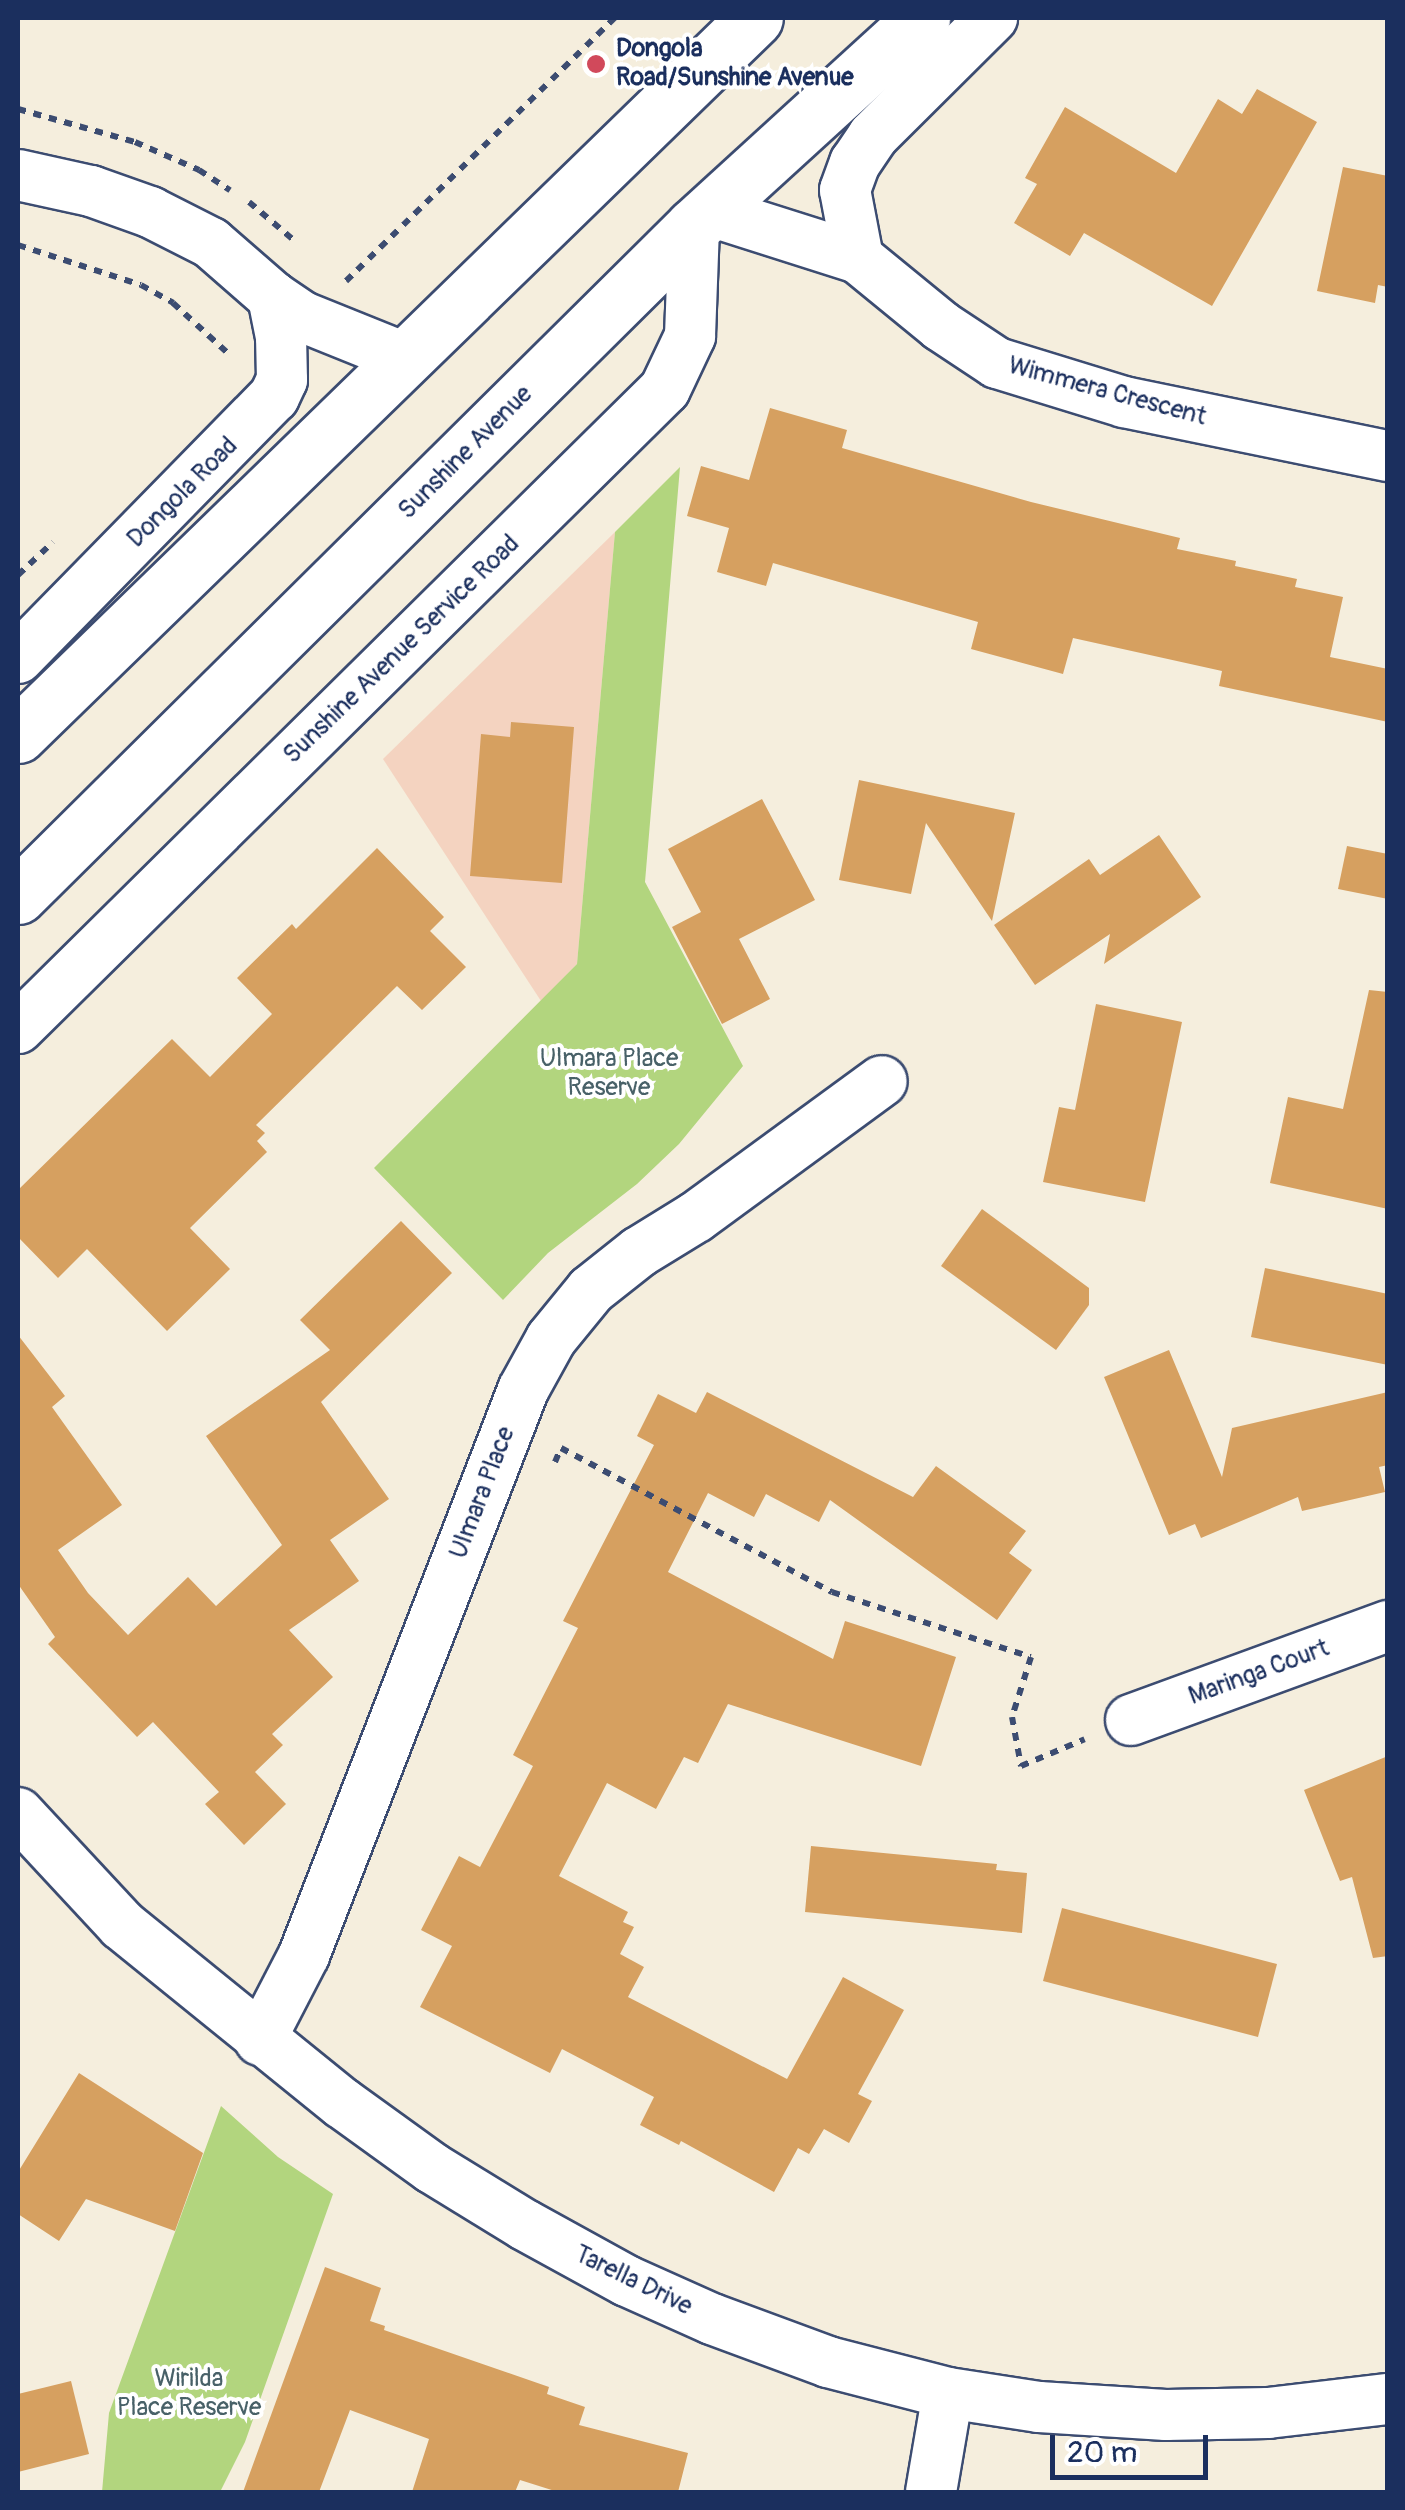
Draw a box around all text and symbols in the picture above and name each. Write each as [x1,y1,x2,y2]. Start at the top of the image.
place label: Dongola Road/Sunshine Avenue [616,35,854,94]
marker: Dongola Road/Sunshine Avenue [585,53,607,75]
street label: Wimmera Crescent [1005,351,1209,433]
street label: Sunshine Avenue [393,380,539,526]
street label: Dongola Road [122,432,244,554]
street label: Sunshine Avenue Service Road [278,529,526,771]
park label: Ulmara Place Reserve [540,1045,678,1104]
street label: Ulmara Place [444,1423,522,1563]
street label: Maringa Court [1185,1634,1333,1712]
street label: Tarella Drive [569,2240,697,2322]
park label: Wirilda Place Reserve [117,2365,261,2424]
scale bar [1055,2415,1212,2477]
text: 20 m [1067,2434,1137,2471]

